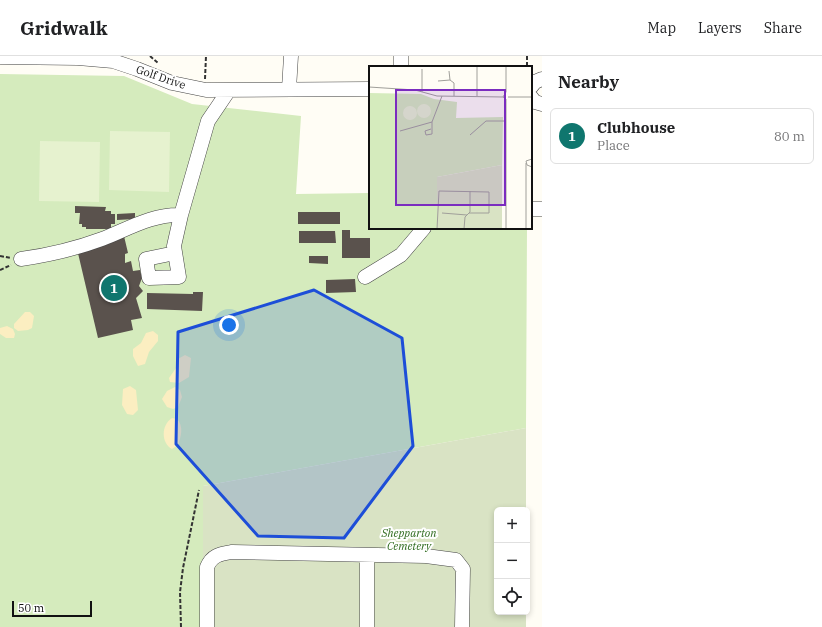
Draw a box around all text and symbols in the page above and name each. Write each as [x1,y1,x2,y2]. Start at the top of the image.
text: Gridwalk [20,16,107,40]
text: Map [648,19,676,37]
text: Layers [698,19,742,37]
text: Share [764,19,802,37]
street label: Golf Drive [134,62,188,92]
inset map [369,66,532,229]
text: Nearby [558,71,619,93]
text: Clubhouse [597,118,675,137]
text: 1 [568,128,576,145]
text: 80 m [774,128,805,145]
text: Place [597,137,630,154]
pin: 1 [101,273,127,303]
your location [219,315,239,335]
map controls [494,507,530,615]
button: + [494,507,530,543]
park label: Shepparton Cemetery [381,526,437,553]
button: − [494,543,530,579]
button: locate [494,579,530,615]
scale bar [12,599,92,618]
text: 50 m [18,601,44,615]

